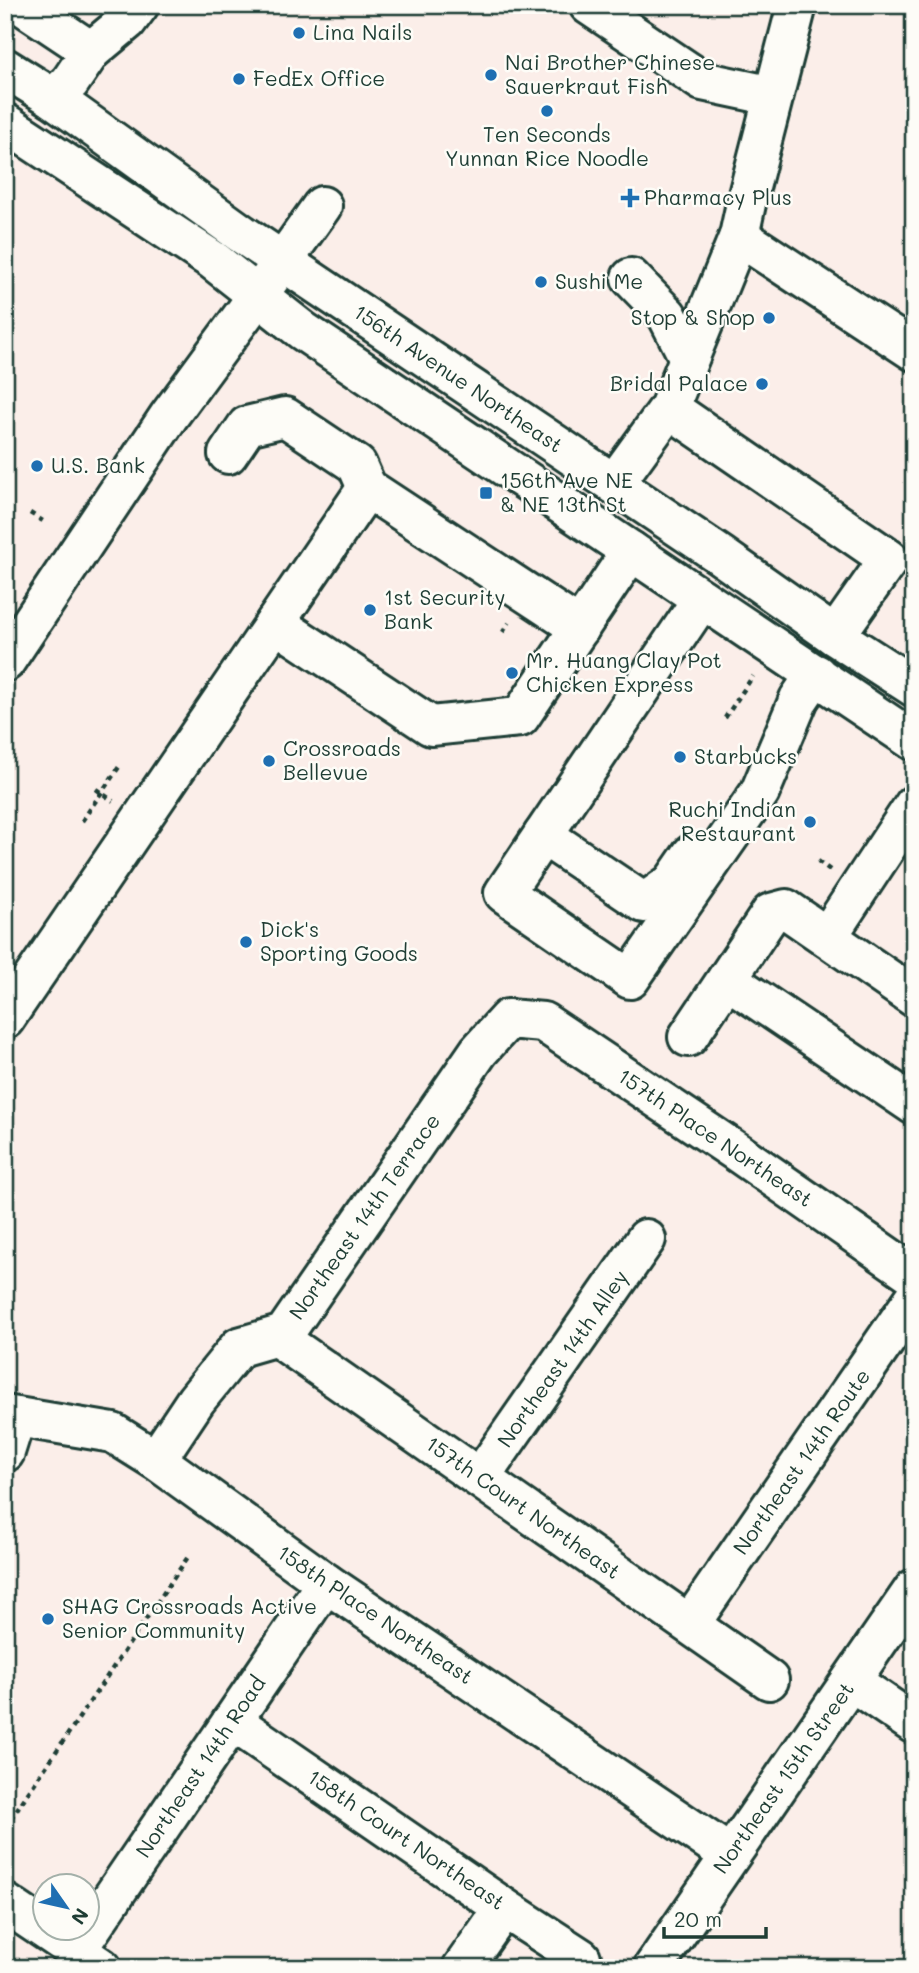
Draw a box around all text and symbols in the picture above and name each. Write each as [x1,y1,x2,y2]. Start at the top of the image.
place label: Lina Nails [313,18,412,45]
marker: Lina Nails [291,25,307,41]
place label: Nai Brother Chinese Sauerkraut Fish [505,48,715,99]
place label: FedEx Office [253,64,385,91]
marker: Nai Brother Chinese Sauerkraut Fish [483,67,499,83]
marker: FedEx Office [231,71,247,87]
marker: Ten Seconds Yunnan Rice Noodle [539,103,555,119]
place label: Ten Seconds Yunnan Rice Noodle [445,120,649,171]
place label: Pharmacy Plus [644,183,792,210]
marker: Pharmacy Plus [622,190,638,206]
place label: Sushi Me [555,267,643,294]
marker: Sushi Me [533,274,549,290]
street label: 156th Avenue Northeast [349,298,569,458]
place label: Stop & Shop [631,303,755,330]
marker: Stop & Shop [761,310,777,326]
place label: Bridal Palace [610,369,748,396]
marker: Bridal Palace [754,376,770,392]
place label: U.S. Bank [51,451,145,478]
marker: U.S. Bank [29,458,45,474]
place label: 156th Ave NE & NE 13th St [500,466,633,517]
marker: 156th Ave NE & NE 13th St [478,485,494,501]
place label: 1st Security Bank [384,583,505,634]
marker: 1st Security Bank [362,602,378,618]
place label: Mr. Huang Clay Pot Chicken Express [526,646,722,697]
marker: Mr. Huang Clay Pot Chicken Express [504,665,520,681]
place label: Crossroads Bellevue [283,734,401,785]
place label: Starbucks [694,742,797,769]
marker: Starbucks [672,749,688,765]
marker: Crossroads Bellevue [261,753,277,769]
place label: Ruchi Indian Restaurant [668,795,796,846]
marker: Ruchi Indian Restaurant [802,814,818,830]
place label: Dick's Sporting Goods [260,915,418,966]
marker: Dick's Sporting Goods [238,934,254,950]
street label: 157th Place Northeast [613,1061,819,1212]
street label: Northeast 14th Terrace [282,1108,445,1324]
street label: Northeast 14th Alley [490,1264,633,1452]
street label: Northeast 14th Route [726,1363,875,1559]
street label: 157th Court Northeast [421,1429,626,1584]
street label: 158th Place Northeast [273,1538,479,1689]
place label: SHAG Crossroads Active Senior Community [62,1592,317,1643]
marker: SHAG Crossroads Active Senior Community [40,1611,56,1627]
street label: Northeast 14th Road [129,1670,271,1862]
street label: Northeast 15th Street [706,1676,859,1878]
street label: 158th Court Northeast [303,1763,511,1915]
north arrow [32,1871,102,1941]
scale bar [664,1896,765,1940]
text: N [66,1904,95,1930]
text: 20 m [674,1905,722,1932]

